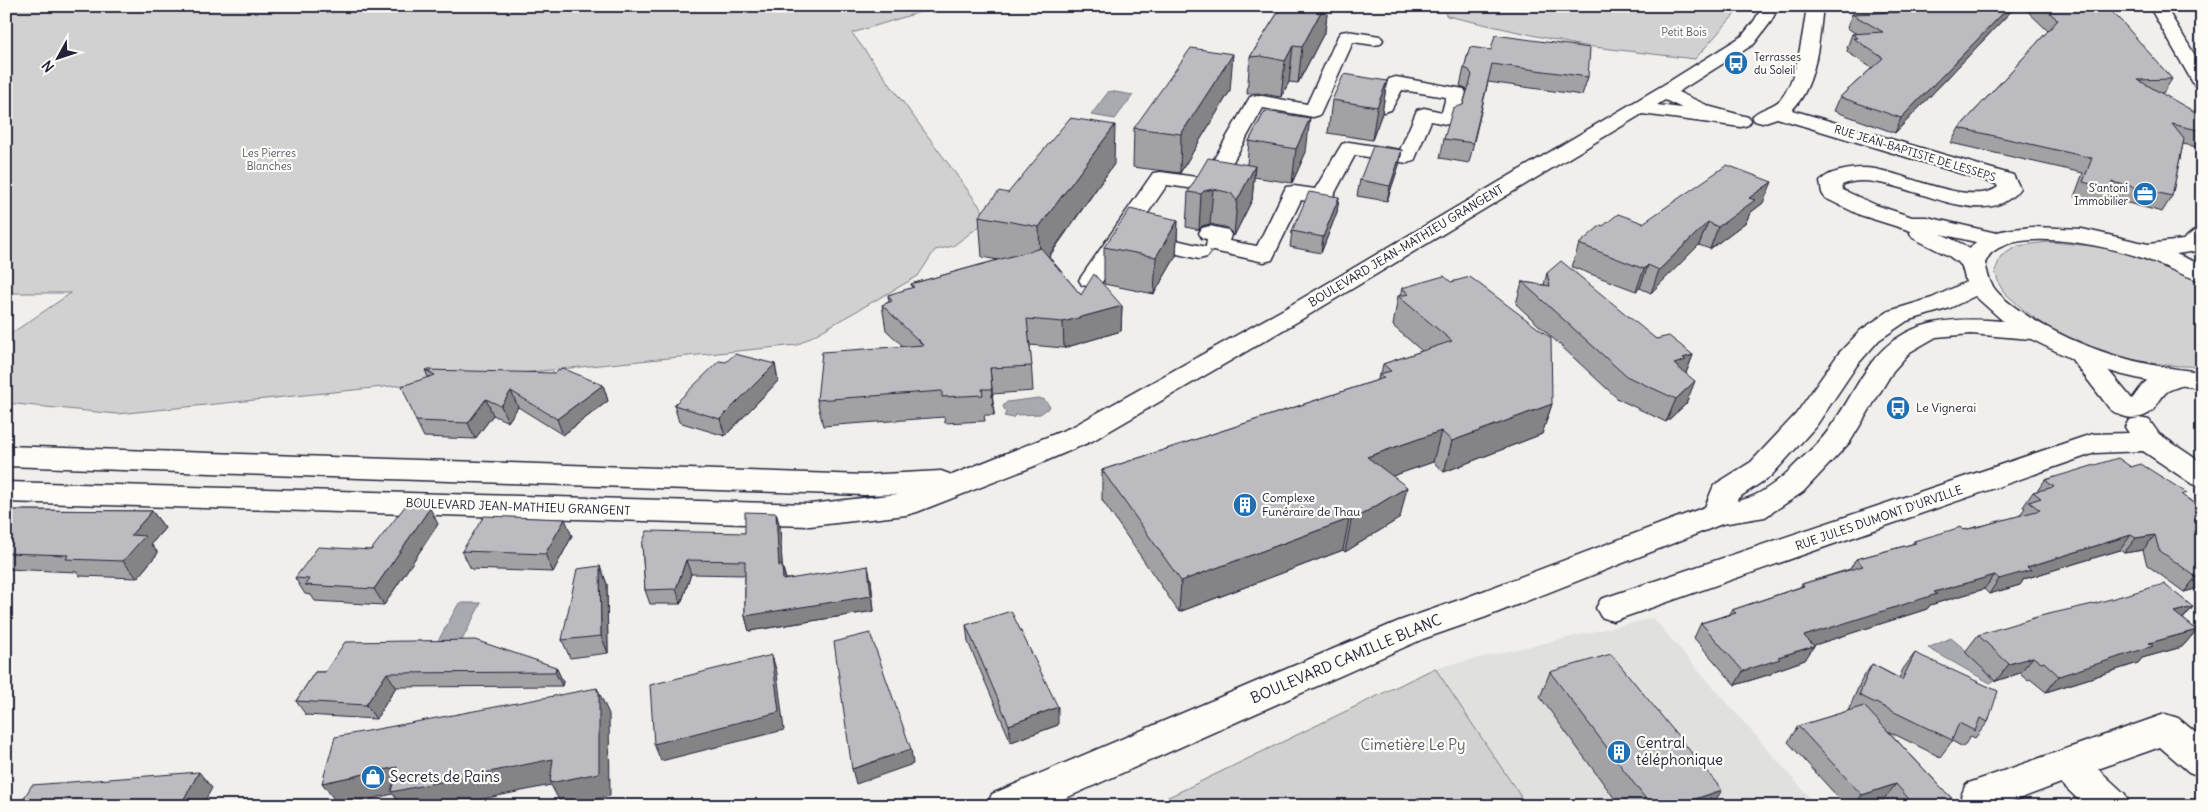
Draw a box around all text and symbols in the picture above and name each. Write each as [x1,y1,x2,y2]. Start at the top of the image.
park label: Petit Bois [1661,25,1707,39]
north arrow [32,32,82,82]
bus stop icon: Terrasses du Soleil [1723,50,1749,76]
place label: Terrasses du Soleil [1754,50,1801,77]
text: N [38,57,58,76]
street label: RUE JEAN-BAPTISTE DE LESSEPS [1832,122,1998,184]
park label: Les Pierres Blanches [242,146,296,173]
street label: BOULEVARD JEAN-MATHIEU GRANGENT [1305,181,1506,310]
place label: S'antoni Immobilier [2074,181,2129,208]
office icon: S'antoni Immobilier [2132,181,2158,207]
bus stop icon: Le Vignerai [1885,395,1911,421]
place label: Le Vignerai [1916,400,1976,415]
street label: RUE JULES DUMONT D'URVILLE [1793,482,1964,553]
place label: Complexe Funéraire de Thau [1262,490,1360,519]
building icon: Complexe Funéraire de Thau [1232,492,1258,518]
street label: BOULEVARD JEAN-MATHIEU GRANGENT [405,495,631,518]
street label: BOULEVARD CAMILLE BLANC [1247,610,1444,707]
place label: Central téléphonique [1636,733,1723,769]
park label: Cimetière Le Py [1360,735,1466,754]
building icon: Central téléphonique [1606,739,1632,765]
shop icon: Secrets de Pains [360,764,386,790]
place label: Secrets de Pains [390,767,500,786]

